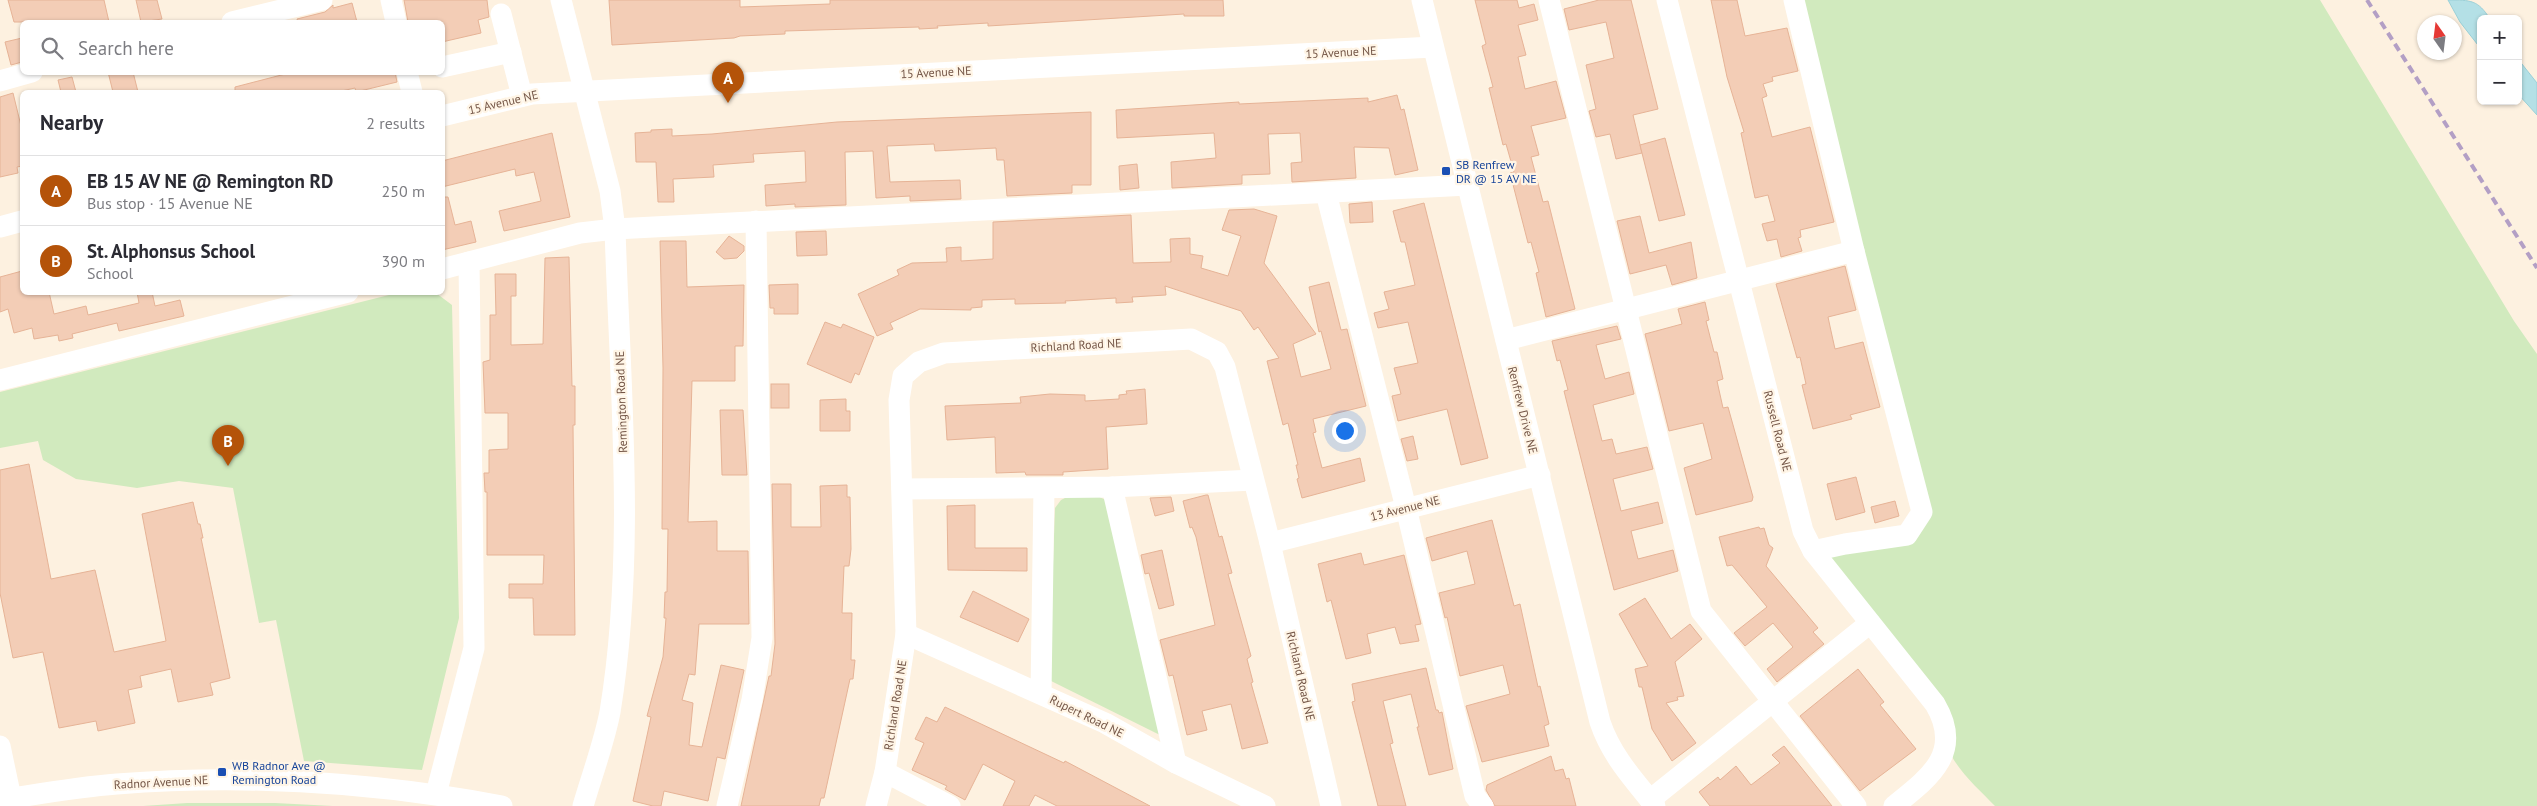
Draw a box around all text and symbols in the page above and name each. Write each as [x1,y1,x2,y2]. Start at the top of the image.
north arrow [2417,15,2462,60]
map controls [2477,15,2522,105]
button: + [2477,15,2522,60]
search box [20,20,445,75]
icon: search [38,34,66,62]
text: Search here [78,36,174,60]
street label: 15 Avenue NE [1305,43,1377,61]
button: − [2477,60,2522,105]
pin: A [712,62,744,103]
street label: 15 Avenue NE [900,63,972,81]
street label: 15 Avenue NE [467,87,539,117]
text: Nearby [40,109,103,136]
text: 2 results [366,113,425,133]
place label: SB Renfrew DR @ 15 AV NE [1456,157,1537,186]
marker: SB Renfrew DR @ 15 AV NE [1440,165,1452,177]
text: EB 15 AV NE @ Remington RD [87,169,333,193]
text: A [51,181,61,201]
text: 250 m [382,181,425,201]
text: Bus stop · 15 Avenue NE [87,193,253,213]
text: St. Alphonsus School [87,239,255,263]
text: B [51,251,61,271]
text: 390 m [382,251,425,271]
text: School [87,263,133,283]
street label: Richland Road NE [1030,335,1122,355]
street label: Remington Road NE [612,351,630,453]
street label: Renfrew Drive NE [1505,365,1541,455]
street label: Russell Road NE [1761,389,1795,473]
your location [1332,418,1358,444]
pin: B [212,425,244,466]
street label: 13 Avenue NE [1369,492,1441,524]
street label: Richland Road NE [1283,630,1319,722]
street label: Richland Road NE [880,659,910,751]
street label: Rupert Road NE [1047,692,1127,740]
place label: WB Radnor Ave @ Remington Road [232,758,326,787]
marker: WB Radnor Ave @ Remington Road [216,766,228,778]
street label: Radnor Avenue NE [113,772,209,792]

